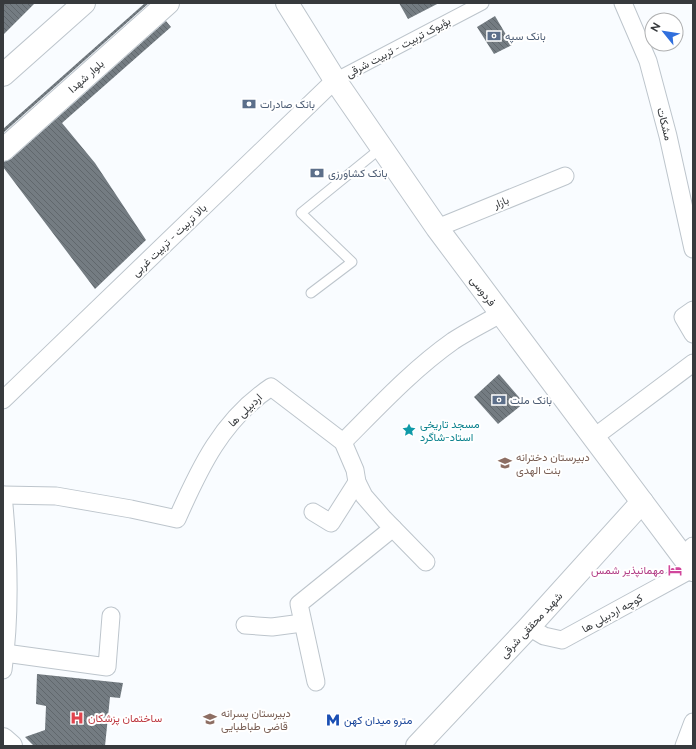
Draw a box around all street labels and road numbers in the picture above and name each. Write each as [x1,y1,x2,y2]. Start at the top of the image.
street label: بؤیوک تربیت - تربیت شرقی [344,14,453,81]
street label: بلوار شهدا [66,57,107,96]
street label: مشکات [654,106,675,142]
street label: بازار [491,194,511,212]
street label: بالا تربیت - تربیت غربی [129,201,209,279]
street label: فردوسی [467,274,498,309]
street label: اردبیلی ها [226,391,265,430]
street label: شهید محققی شرقی [497,589,565,661]
street label: کوچه اردبیلی ها [580,591,646,636]

